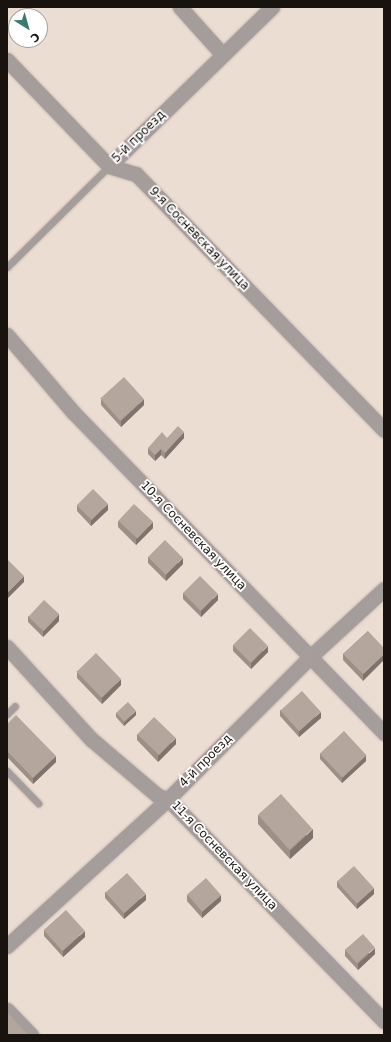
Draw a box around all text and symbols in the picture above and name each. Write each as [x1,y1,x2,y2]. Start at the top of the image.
north arrow [8,8,48,48]
text: С [28,30,42,45]
street label: 5-й проезд [109,108,169,166]
street label: 9-я Сосневская улица [146,184,252,294]
street label: 10-я Сосневская улица [137,479,249,593]
street label: 4-й проезд [177,732,235,790]
street label: 11-я Сосневская улица [168,799,280,913]

